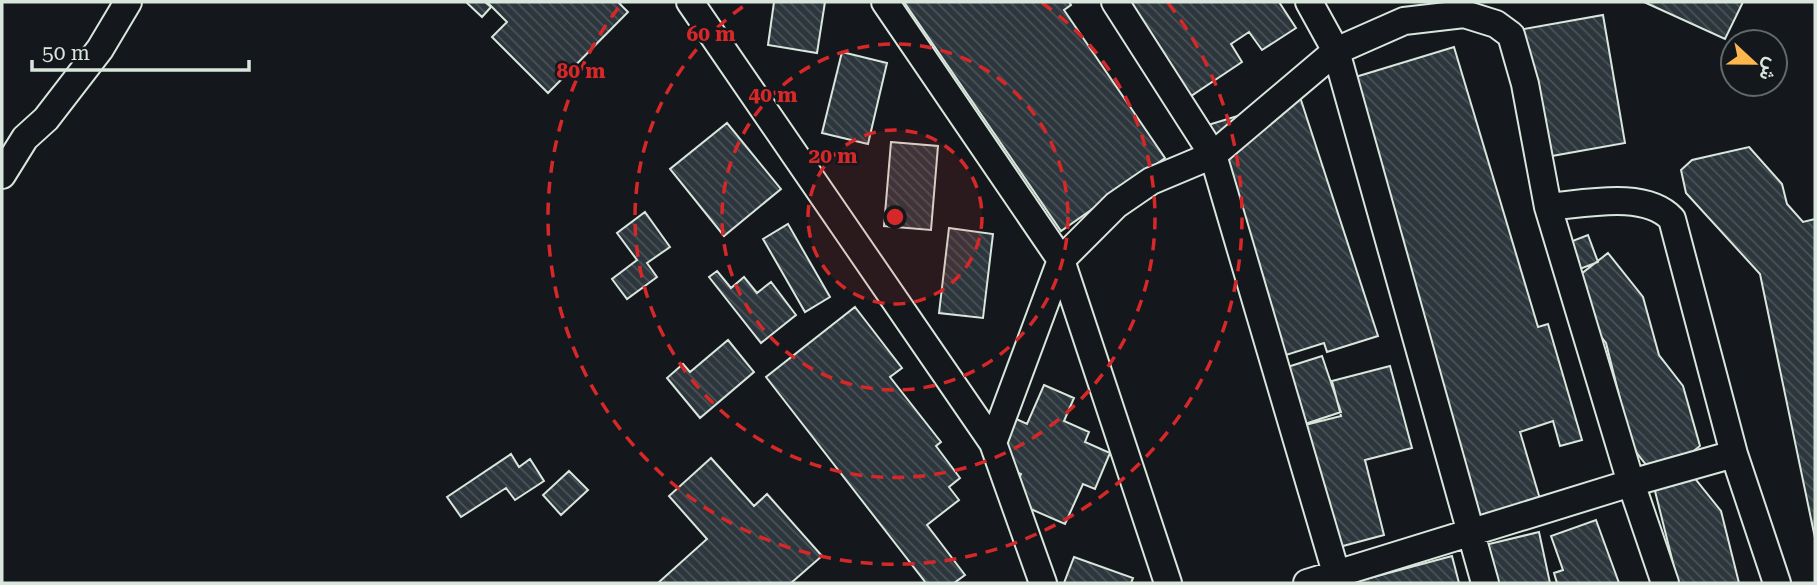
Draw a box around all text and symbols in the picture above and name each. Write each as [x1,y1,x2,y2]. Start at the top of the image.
text: 60 m [686,22,736,46]
scale bar [32,28,248,72]
north arrow [1719,28,1789,98]
text: 50 m [42,41,90,65]
text: ش [1754,54,1784,84]
text: 80 m [556,59,606,83]
text: 40 m [748,83,798,107]
text: 20 m [808,144,858,168]
centre of rings [883,205,907,229]

